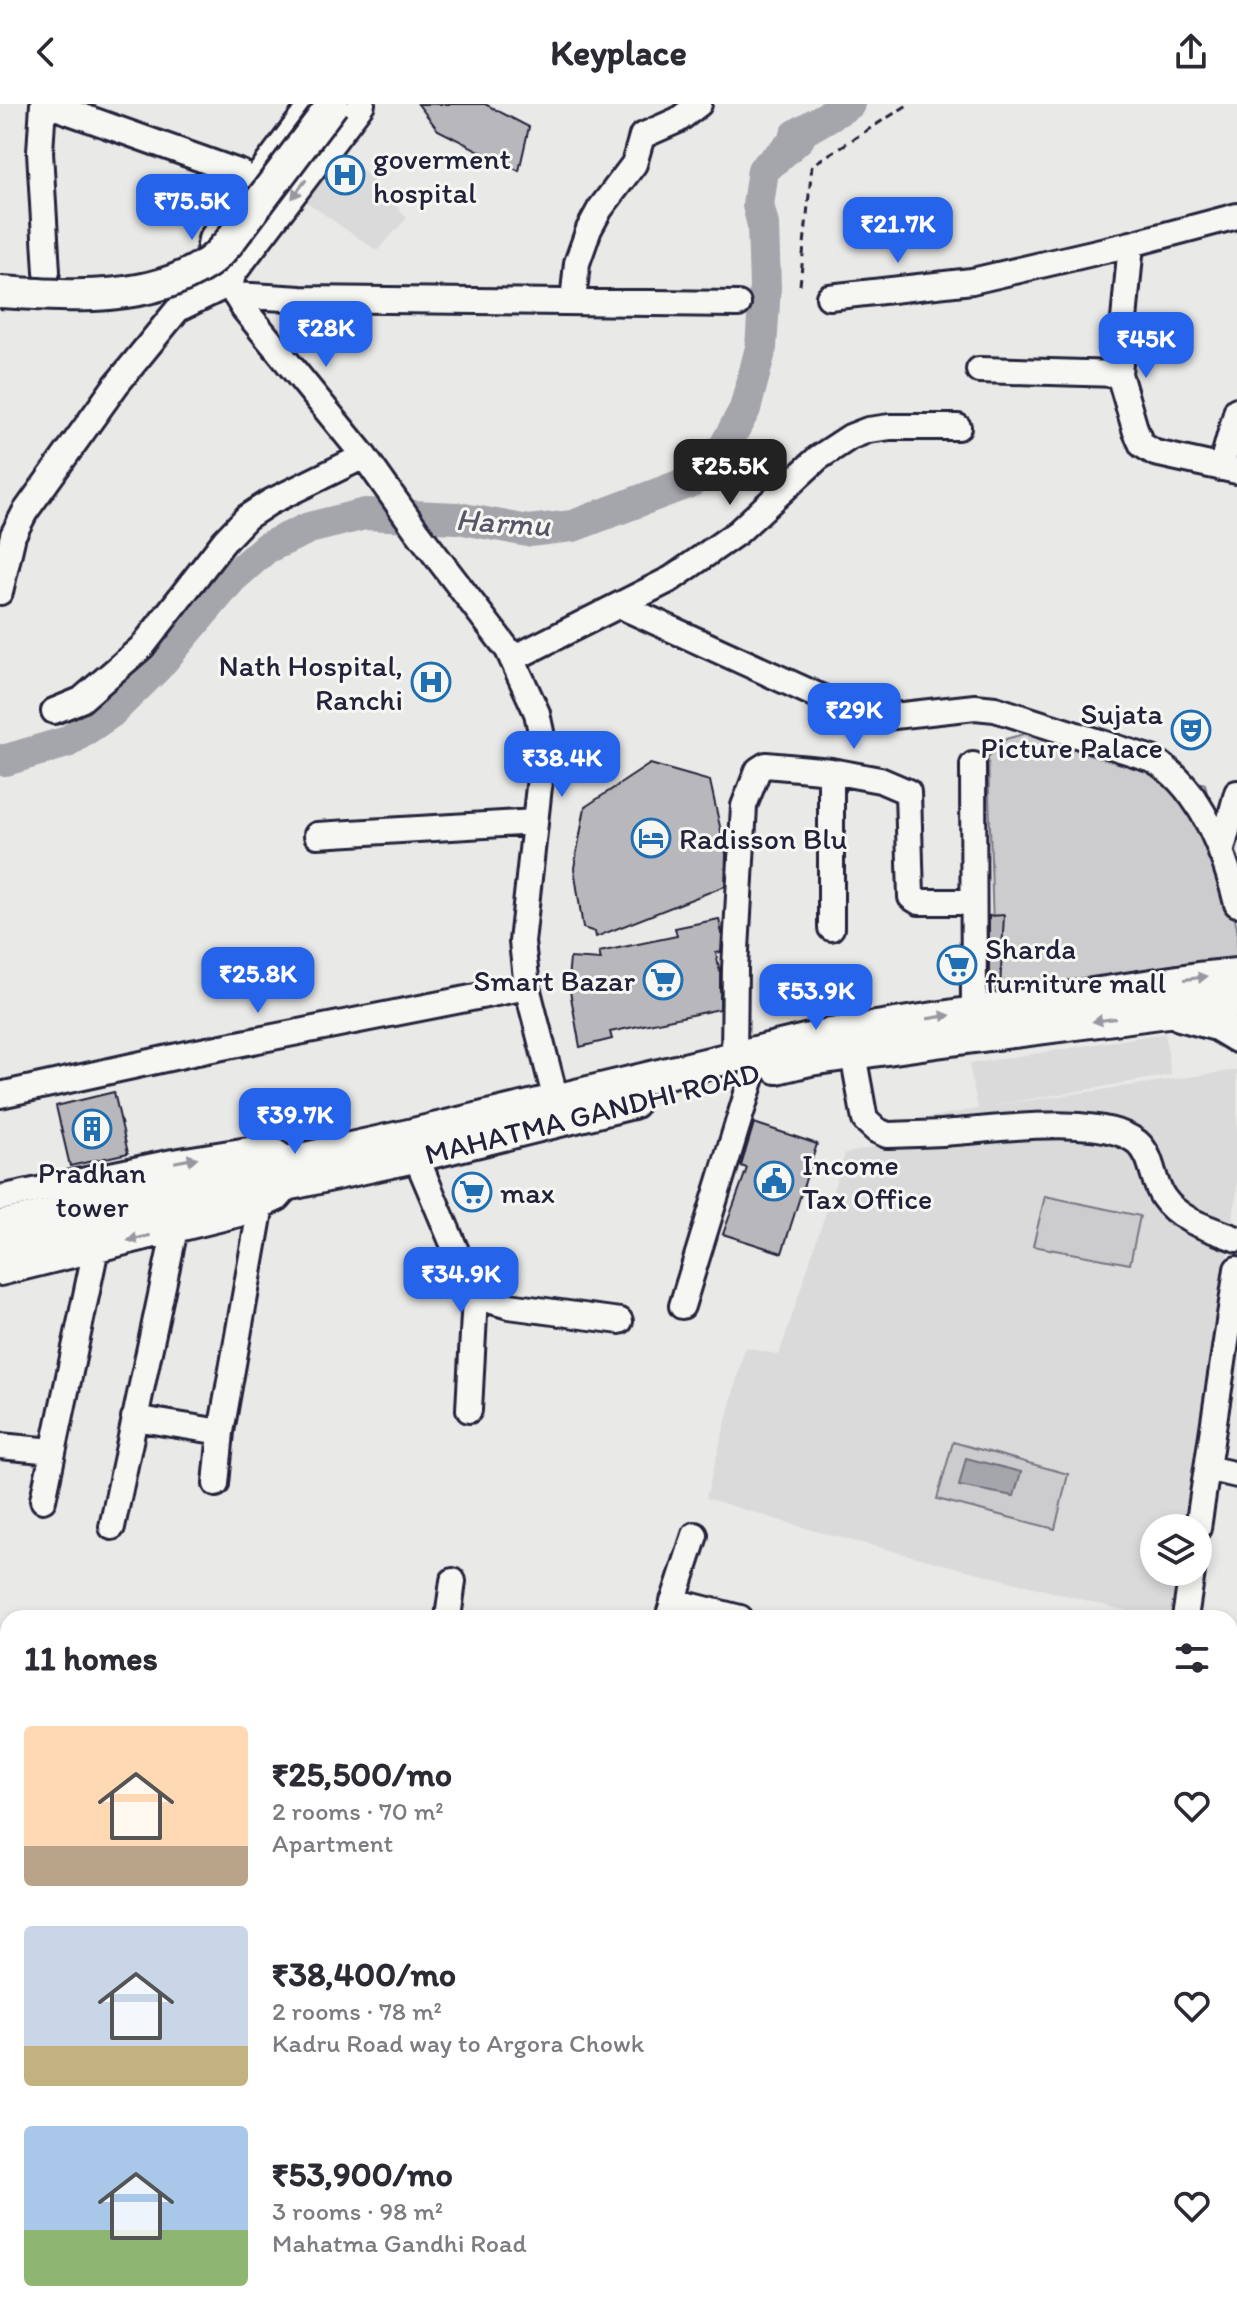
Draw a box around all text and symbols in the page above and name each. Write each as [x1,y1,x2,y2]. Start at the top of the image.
icon: back [24,30,68,74]
icon: share [1169,30,1213,74]
text: Keyplace [550,31,687,74]
place label: goverment hospital [373,140,511,211]
hospital icon: goverment hospital [324,154,366,196]
pin: ₹75.5K [127,174,257,242]
one-way arrow [291,179,307,199]
text: ₹75.5K [154,184,230,216]
pin: ₹21.7K [833,197,963,265]
text: ₹21.7K [861,207,935,239]
pin: ₹28K [279,301,373,369]
text: ₹28K [297,311,355,343]
pin: ₹45K [1099,312,1193,380]
text: ₹45K [1117,322,1175,354]
pin: ₹25.5K [665,439,795,507]
text: ₹25.5K [692,449,768,481]
water label: Harmu [454,500,552,544]
place label: Nath Hospital, Ranchi [218,647,403,718]
hospital icon: Nath Hospital, Ranchi [410,661,452,703]
pin: ₹29K [807,683,901,751]
text: ₹29K [826,693,882,725]
place label: Sujata Picture Palace [980,695,1163,766]
theatre icon: Sujata Picture Palace [1170,709,1212,751]
pin: ₹38.4K [497,731,627,799]
text: ₹38.4K [522,741,602,773]
hotel icon: Radisson Blu [630,817,672,859]
place label: Radisson Blu [679,820,847,857]
place label: Sharda furniture mall [985,930,1167,1001]
supermarket icon: Sharda furniture mall [936,944,978,986]
pin: ₹25.8K [193,947,323,1015]
text: ₹25.8K [219,957,297,989]
supermarket icon: Smart Bazar [642,959,684,1001]
place label: Smart Bazar [473,962,636,999]
pin: ₹53.9K [751,964,881,1032]
one-way arrow [1184,971,1209,984]
text: ₹53.9K [777,974,855,1006]
one-way arrow [927,1010,952,1023]
one-way arrow [1091,1014,1116,1027]
street label: MAHATMA GANDHI ROAD [421,1053,763,1173]
pin: ₹39.7K [230,1088,360,1156]
text: ₹39.7K [257,1098,333,1130]
building icon: Pradhan tower [71,1108,113,1150]
place label: Income Tax Office [802,1146,932,1217]
one-way arrow [174,1153,199,1165]
place label: Pradhan tower [38,1154,146,1225]
public building icon: Income Tax Office [753,1160,795,1202]
supermarket icon: max [451,1171,493,1213]
place label: max [500,1174,555,1211]
one-way arrow [126,1232,151,1244]
pin: ₹34.9K [396,1247,526,1315]
text: ₹34.9K [421,1257,501,1289]
map controls [1140,1514,1212,1586]
button: layers [1140,1514,1212,1586]
icon: filters [1170,1636,1214,1680]
text: 11 homes [24,1638,158,1679]
text: ₹25,500/mo [272,1754,452,1795]
icon: home [88,1758,184,1854]
icon: heart [1170,1784,1214,1828]
text: 2 rooms · 70 m² [272,1795,444,1827]
text: Apartment [272,1827,393,1859]
text: ₹38,400/mo [272,1954,456,1995]
icon: home [88,1958,184,2054]
icon: heart [1170,1984,1214,2028]
text: 2 rooms · 78 m² [272,1995,442,2027]
text: Kadru Road way to Argora Chowk [272,2027,644,2059]
text: ₹53,900/mo [272,2154,453,2195]
icon: home [88,2158,184,2254]
icon: heart [1170,2184,1214,2228]
text: 3 rooms · 98 m² [272,2195,443,2227]
text: Mahatma Gandhi Road [272,2227,527,2259]

